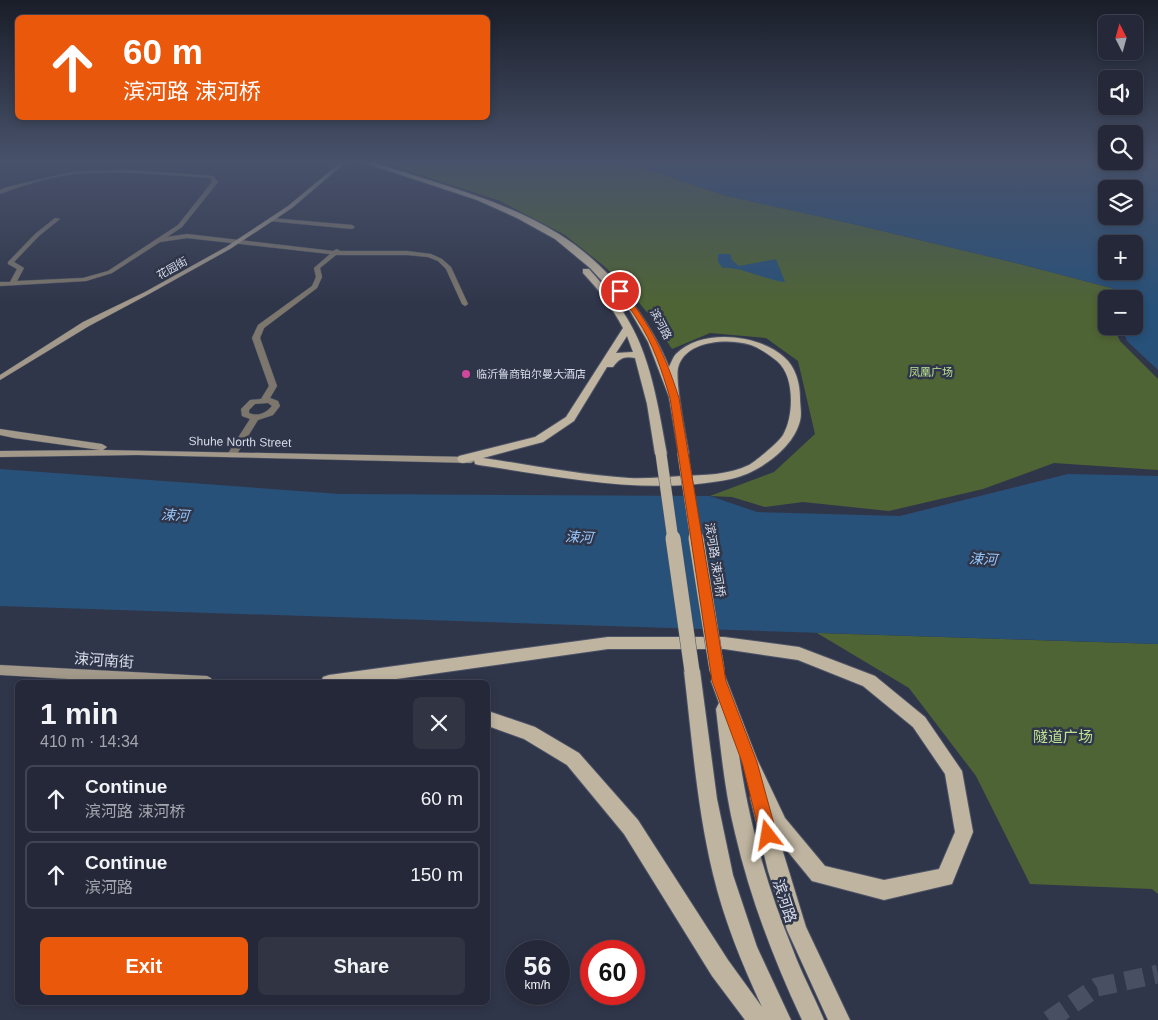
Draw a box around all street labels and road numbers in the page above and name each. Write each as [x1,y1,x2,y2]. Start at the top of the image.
street label: 花园街 [155,255,189,281]
street label: 滨河路 [648,307,674,341]
street label: Shuhe North Street [189,434,292,450]
street label: 滨河路 涑河桥 [702,522,728,598]
street label: 涑河南街 [73,649,135,671]
street label: 滨河路 [770,877,800,925]

